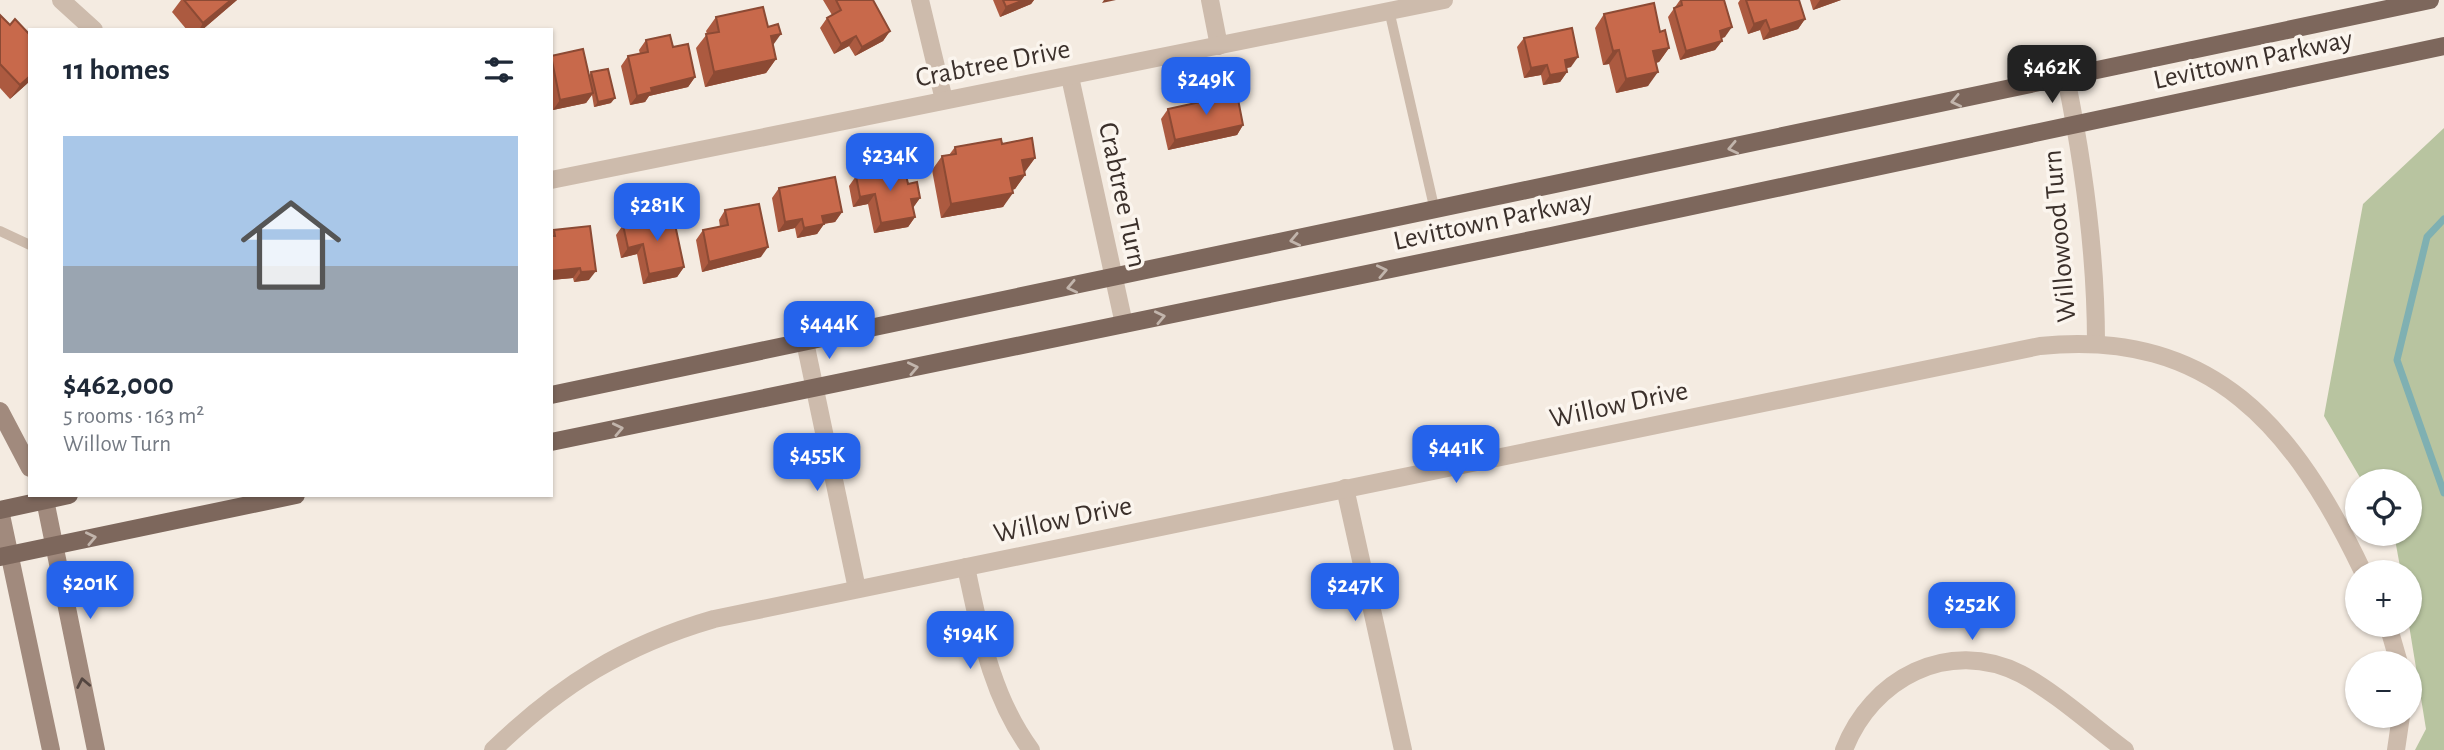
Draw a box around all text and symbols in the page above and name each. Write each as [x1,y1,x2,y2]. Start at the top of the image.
street label: Levittown Parkway [2151,25,2355,95]
street label: Crabtree Drive [913,35,1073,93]
pin: $462K [2003,46,2101,105]
icon: filters [480,51,518,89]
text: 11 homes [63,55,170,85]
text: $462K [2023,56,2081,79]
pin: $249K [1157,58,1255,117]
text: $249K [1177,68,1235,91]
one-way arrow [1950,93,1962,108]
street label: Crabtree Turn [1093,120,1151,270]
pin: $234K [841,134,939,193]
one-way arrow [1727,139,1739,154]
text: $234K [862,144,918,167]
street label: Willowood Turn [2039,149,2081,323]
icon: home [228,182,354,308]
pin: $281K [608,184,706,243]
street label: Levittown Parkway [1391,186,1595,256]
text: $281K [630,194,684,217]
one-way arrow [1289,232,1301,247]
one-way arrow [1376,264,1388,279]
one-way arrow [1066,278,1078,293]
pin: $444K [780,302,878,361]
one-way arrow [1154,310,1166,325]
text: $444K [800,312,858,335]
one-way arrow [907,361,919,376]
text: $462,000 [63,370,174,400]
street label: Willow Drive [1547,377,1691,433]
text: 5 rooms · 163 m² [63,405,204,428]
one-way arrow [612,422,624,437]
pin: $441K [1407,426,1505,485]
text: Willow Turn [63,433,171,456]
pin: $455K [768,434,866,493]
text: $441K [1428,436,1484,459]
text: $455K [789,444,845,467]
map controls [2345,469,2422,728]
button: locate [2345,469,2422,546]
street label: Willow Drive [991,492,1135,548]
one-way arrow [85,531,97,546]
button: + [2345,560,2422,637]
pin: $201K [41,562,139,621]
pin: $247K [1306,564,1404,623]
text: $201K [63,572,117,595]
text: $247K [1327,574,1383,597]
pin: $252K [1923,582,2021,642]
text: $252K [1944,593,2000,616]
pin: $194K [921,612,1019,671]
text: $194K [943,622,997,645]
button: − [2345,651,2422,728]
one-way arrow [76,677,91,689]

